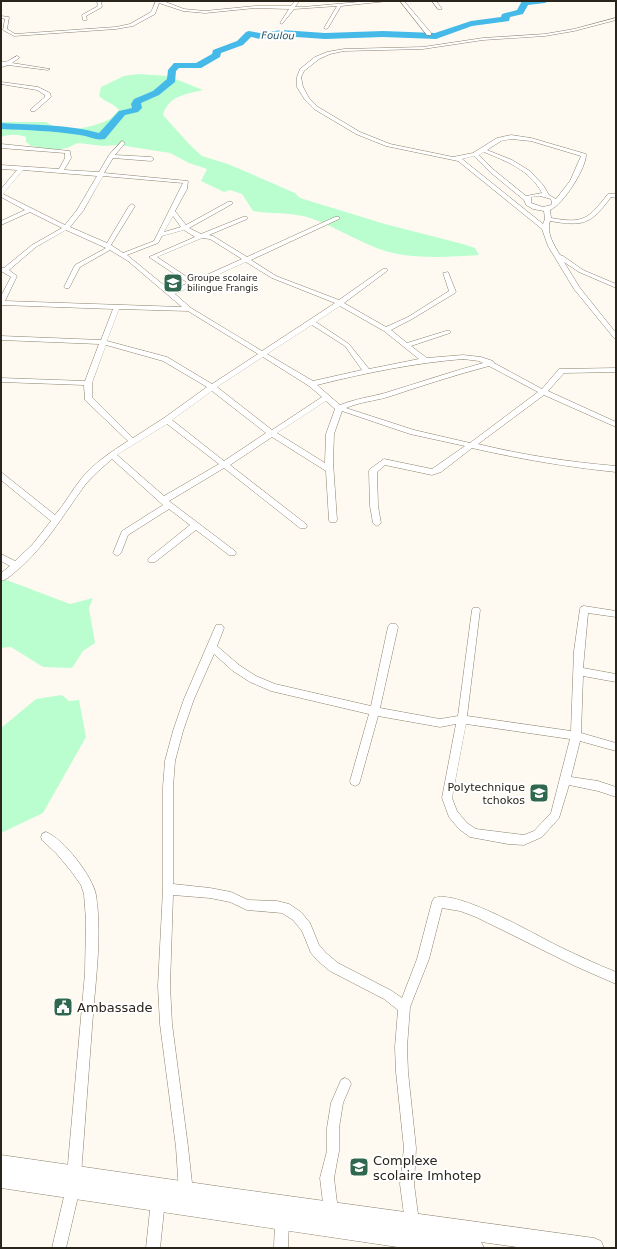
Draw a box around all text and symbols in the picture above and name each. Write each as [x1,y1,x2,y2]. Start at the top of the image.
water label: Foulou [261,30,295,41]
school or university icon: Groupe scolaire bilingue Frangis [162,272,184,294]
place label: Groupe scolaire bilingue Frangis [187,273,258,293]
place label: Polytechnique tchokos [448,781,525,807]
school or university icon: Polytechnique tchokos [528,782,550,804]
public building icon: Ambassade [52,996,74,1018]
place label: Ambassade [77,1000,153,1015]
place label: Complexe scolaire Imhotep [373,1153,481,1183]
school or university icon: Complexe scolaire Imhotep [348,1156,370,1178]

